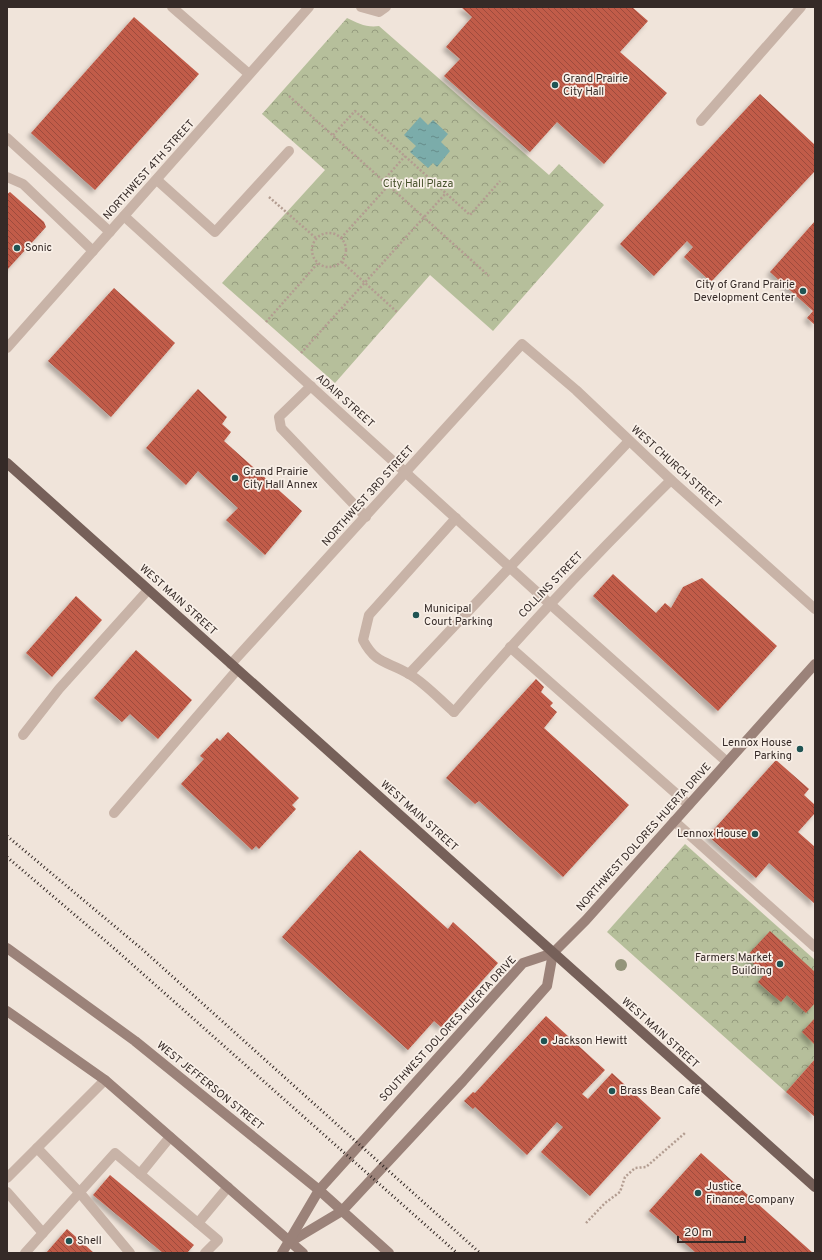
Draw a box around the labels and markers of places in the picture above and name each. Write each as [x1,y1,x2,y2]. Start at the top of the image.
place label: Grand Prairie City Hall [563,72,628,99]
marker: Grand Prairie City Hall [550,80,560,90]
place label: Sonic [25,241,52,255]
marker: Sonic [12,243,22,253]
place label: City of Grand Prairie Development Center [693,278,796,305]
marker: City of Grand Prairie Development Center [798,286,808,296]
place label: Grand Prairie City Hall Annex [243,465,318,492]
marker: Grand Prairie City Hall Annex [230,473,240,483]
place label: Municipal Court Parking [424,602,493,629]
marker: Municipal Court Parking [411,610,421,620]
place label: Lennox House Parking [722,736,792,763]
marker: Lennox House Parking [795,744,805,754]
place label: Lennox House [677,827,747,841]
marker: Lennox House [750,829,760,839]
place label: Farmers Market Building [695,951,772,978]
marker: Farmers Market Building [775,959,785,969]
place label: Jackson Hewitt [552,1034,627,1048]
marker: Jackson Hewitt [539,1036,549,1046]
place label: Brass Bean Café [620,1084,700,1098]
marker: Brass Bean Café [607,1086,617,1096]
place label: Justice Finance Company [706,1180,795,1207]
marker: Justice Finance Company [693,1188,703,1198]
place label: Shell [77,1234,102,1248]
marker: Shell [64,1236,74,1246]

